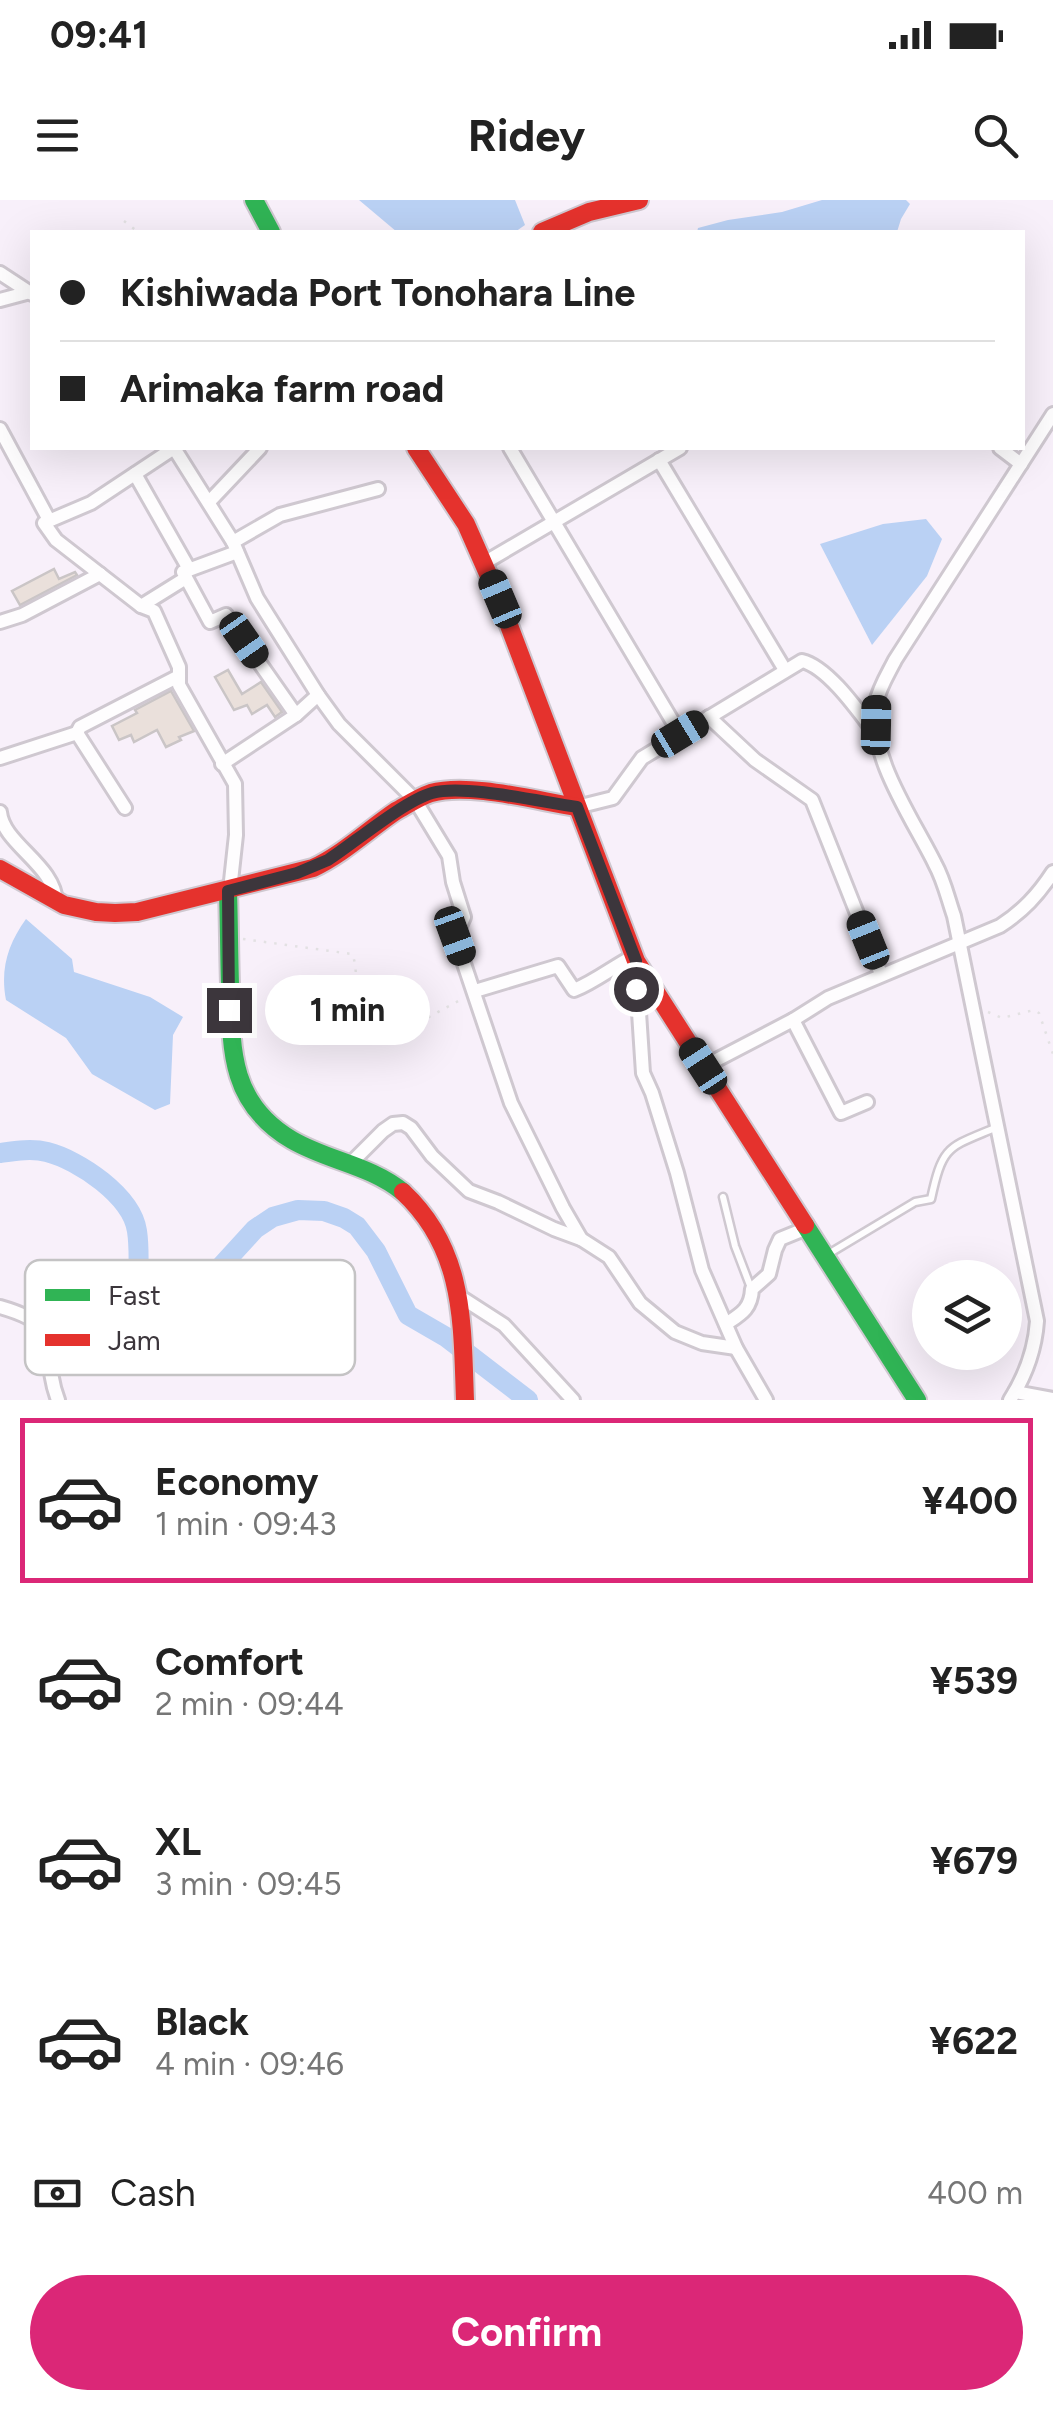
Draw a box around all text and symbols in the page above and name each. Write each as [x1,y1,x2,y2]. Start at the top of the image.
text: 09:41 [50,12,148,58]
icon: menu [30,108,85,163]
text: Ridey [468,108,585,162]
icon: search [968,108,1023,163]
text: Kishiwada Port Tonohara Line [120,270,635,316]
text: Arimaka farm road [120,366,444,412]
car [474,566,526,632]
car [215,607,273,673]
car [860,695,892,755]
car [647,706,713,762]
car [431,903,479,969]
car [843,907,893,973]
route start [614,967,659,1012]
callout: 1 min [264,975,429,1045]
route end [207,988,252,1033]
text: 1 min [310,991,385,1029]
car [674,1033,732,1099]
legend [25,1260,355,1375]
map controls [912,1260,1022,1370]
button: layers [912,1260,1022,1370]
text: Fast [108,1278,161,1312]
text: Jam [108,1323,161,1357]
icon: car [35,1456,125,1546]
text: Economy [155,1459,318,1505]
text: ¥400 [922,1478,1018,1524]
text: 1 min · 09:43 [155,1505,337,1543]
icon: car [35,1636,125,1726]
text: Comfort [155,1639,304,1685]
text: ¥539 [930,1658,1018,1704]
text: 2 min · 09:44 [155,1685,344,1723]
icon: car [35,1816,125,1906]
text: XL [155,1819,201,1865]
text: ¥679 [930,1838,1018,1884]
text: 3 min · 09:45 [155,1865,342,1903]
icon: car [35,1996,125,2086]
text: Black [155,1999,249,2045]
text: ¥622 [929,2018,1018,2064]
text: 4 min · 09:46 [155,2045,344,2083]
icon: cash [30,2166,85,2221]
text: Cash [110,2170,196,2216]
text: 400 m [927,2174,1023,2212]
button: Confirm [30,2275,1023,2390]

